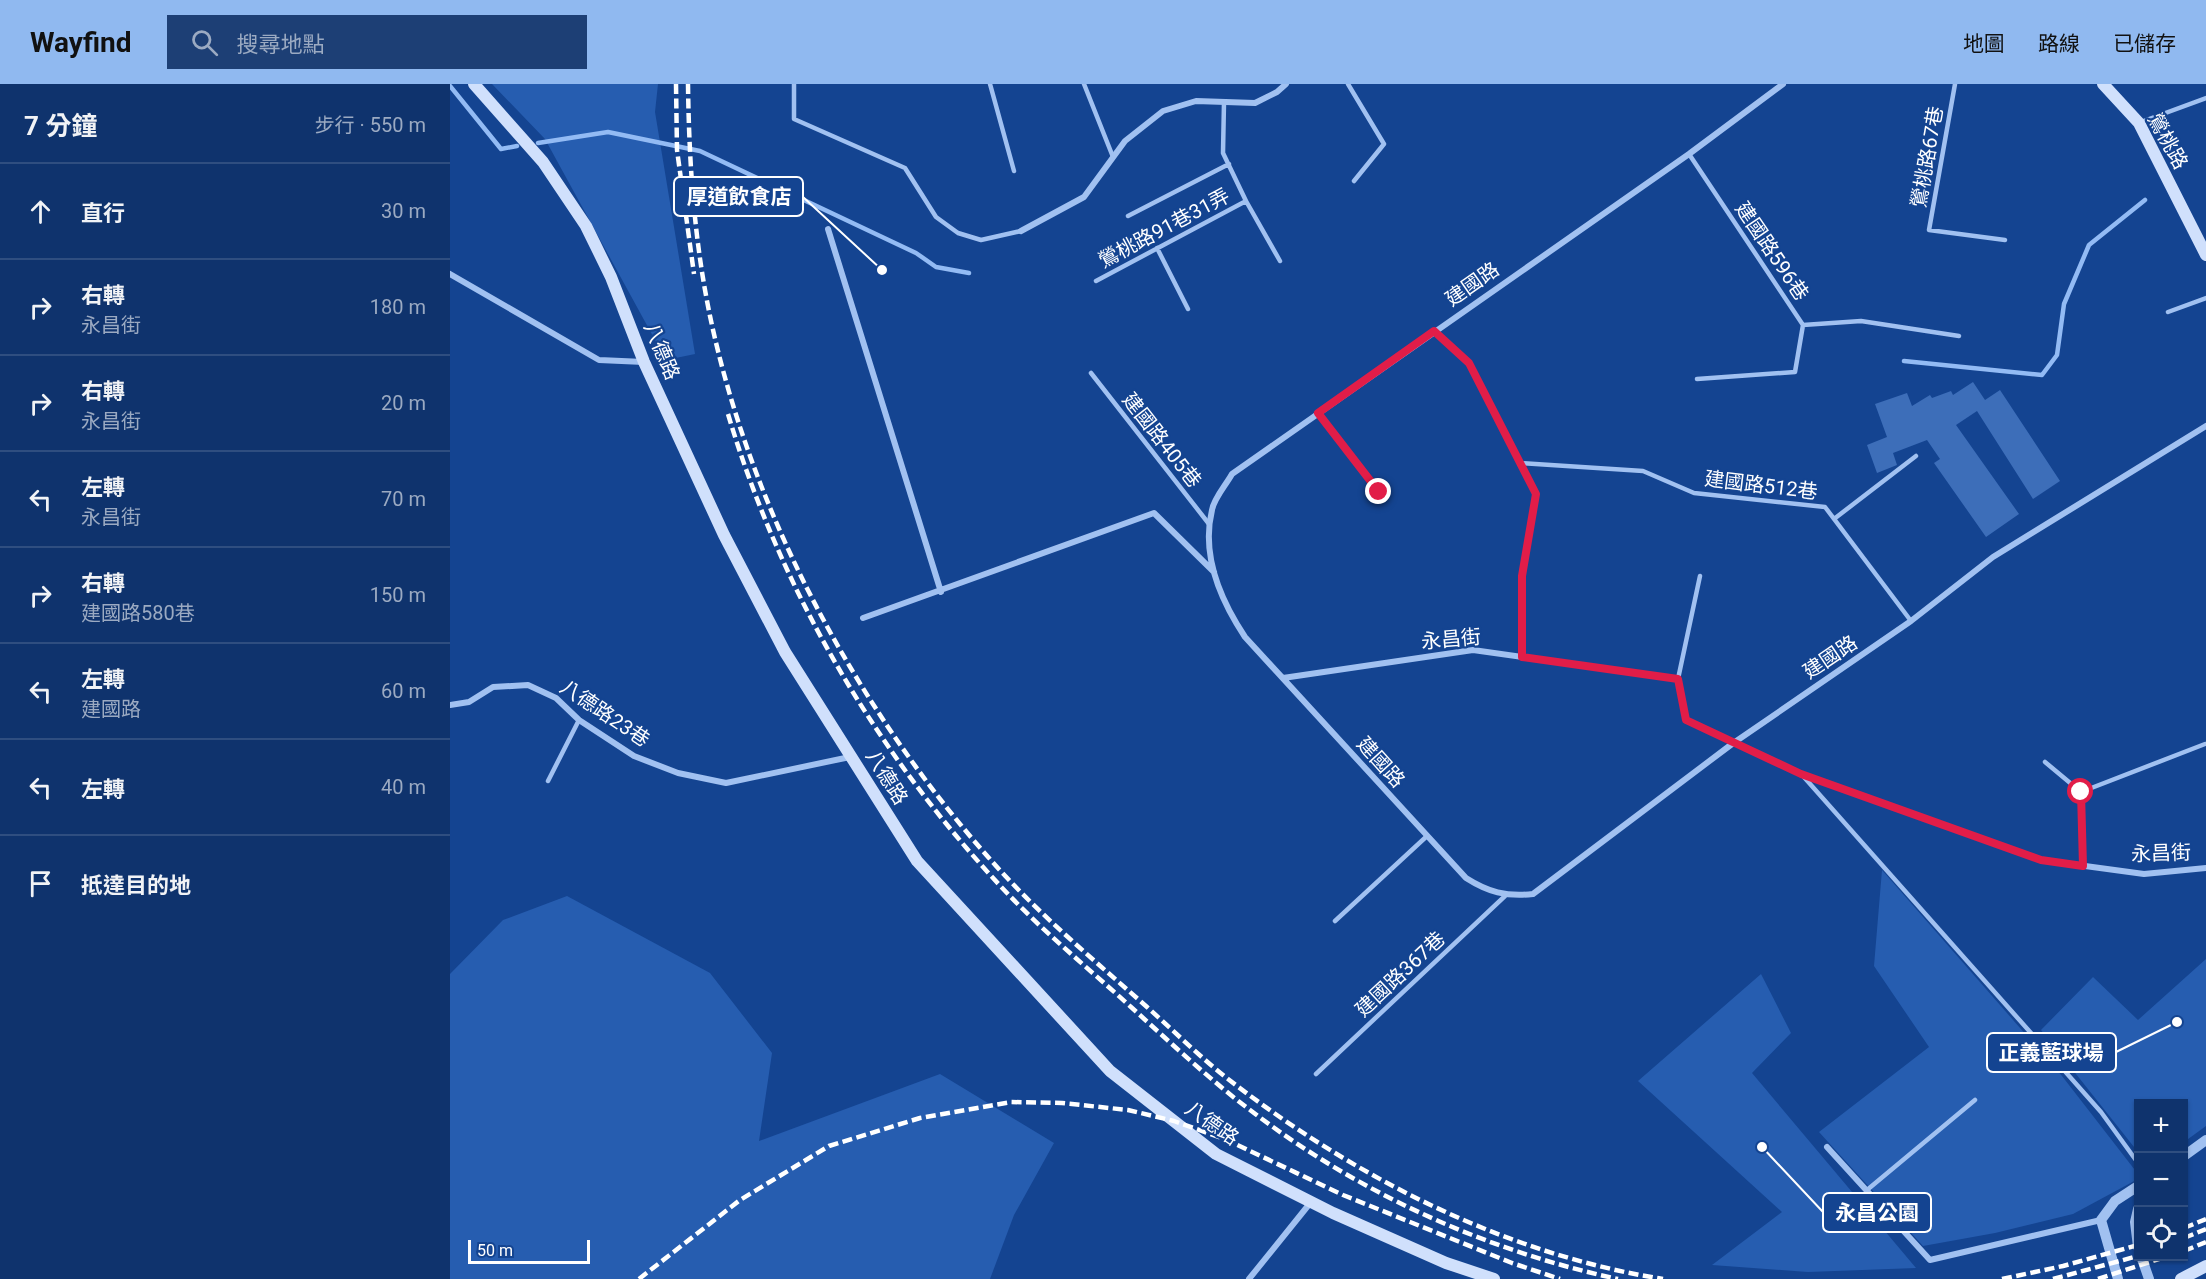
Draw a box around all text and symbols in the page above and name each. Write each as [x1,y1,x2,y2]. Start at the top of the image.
search box [167,15,587,69]
text: Wayfind [30,26,131,59]
icon: search [188,26,221,59]
text: 搜尋地點 [236,32,324,57]
text: 地圖 [1963,32,2005,56]
text: 路線 [2038,32,2080,56]
text: 已儲存 [2113,32,2176,56]
street label: 鶯桃路67巷 [1906,104,1948,210]
street label: 鶯桃路 [2143,109,2193,173]
text: 7 分鐘 [24,111,97,141]
text: 步行 · 550 m [315,113,426,137]
callout: 厚道飲食店 [674,177,803,216]
street label: 鶯桃路91巷31弄 [1094,183,1234,273]
text: 厚道飲食店 [687,185,792,209]
icon: ahead [24,195,57,228]
street label: 建國路596巷 [1730,197,1814,305]
text: 30 m [381,199,426,223]
text: 直行 [81,201,125,226]
street label: 建國路 [1441,257,1503,311]
text: 右轉 [81,283,125,308]
icon: right [24,291,57,324]
text: 180 m [370,295,426,319]
text: 永昌街 [81,313,141,337]
street label: 八德路 [639,319,685,383]
text: 右轉 [81,379,125,404]
icon: right [24,387,57,420]
street label: 建國路405巷 [1118,388,1206,492]
text: 20 m [381,391,426,415]
text: 永昌街 [81,409,141,433]
street label: 建國路512巷 [1703,466,1819,504]
text: 左轉 [81,475,125,500]
route end [1365,478,1391,504]
icon: left [24,483,57,516]
text: 70 m [381,487,426,511]
text: 永昌街 [81,505,141,529]
text: 右轉 [81,571,125,596]
icon: right [24,579,57,612]
text: 150 m [370,583,426,607]
text: 建國路580巷 [81,601,195,625]
street label: 永昌街 [1420,624,1482,654]
street label: 建國路 [1798,630,1862,684]
text: 左轉 [81,667,125,692]
street label: 八德路23巷 [556,674,654,752]
icon: left [24,675,57,708]
text: 60 m [381,679,426,703]
text: 建國路 [81,697,141,721]
street label: 建國路 [1352,732,1410,792]
street label: 八德路 [861,745,913,809]
icon: left [24,771,57,804]
text: 40 m [381,775,426,799]
text: 左轉 [81,777,125,802]
route start [2067,778,2093,804]
street label: 永昌街 [2131,840,2191,866]
icon: arrive [24,867,57,900]
text: 抵達目的地 [81,873,191,898]
street label: 建國路367巷 [1350,926,1450,1022]
callout: 正義藍球場 [1987,1033,2116,1072]
text: 正義藍球場 [1999,1041,2104,1065]
street label: 八德路 [1181,1096,1243,1150]
map controls [2134,1099,2188,1261]
button: + [2134,1099,2188,1153]
button: − [2134,1153,2188,1207]
callout: 永昌公園 [1823,1193,1931,1232]
text: 永昌公園 [1835,1201,1919,1225]
button: locate [2134,1207,2188,1261]
scale bar [468,1237,590,1264]
text: 50 m [477,1241,513,1260]

